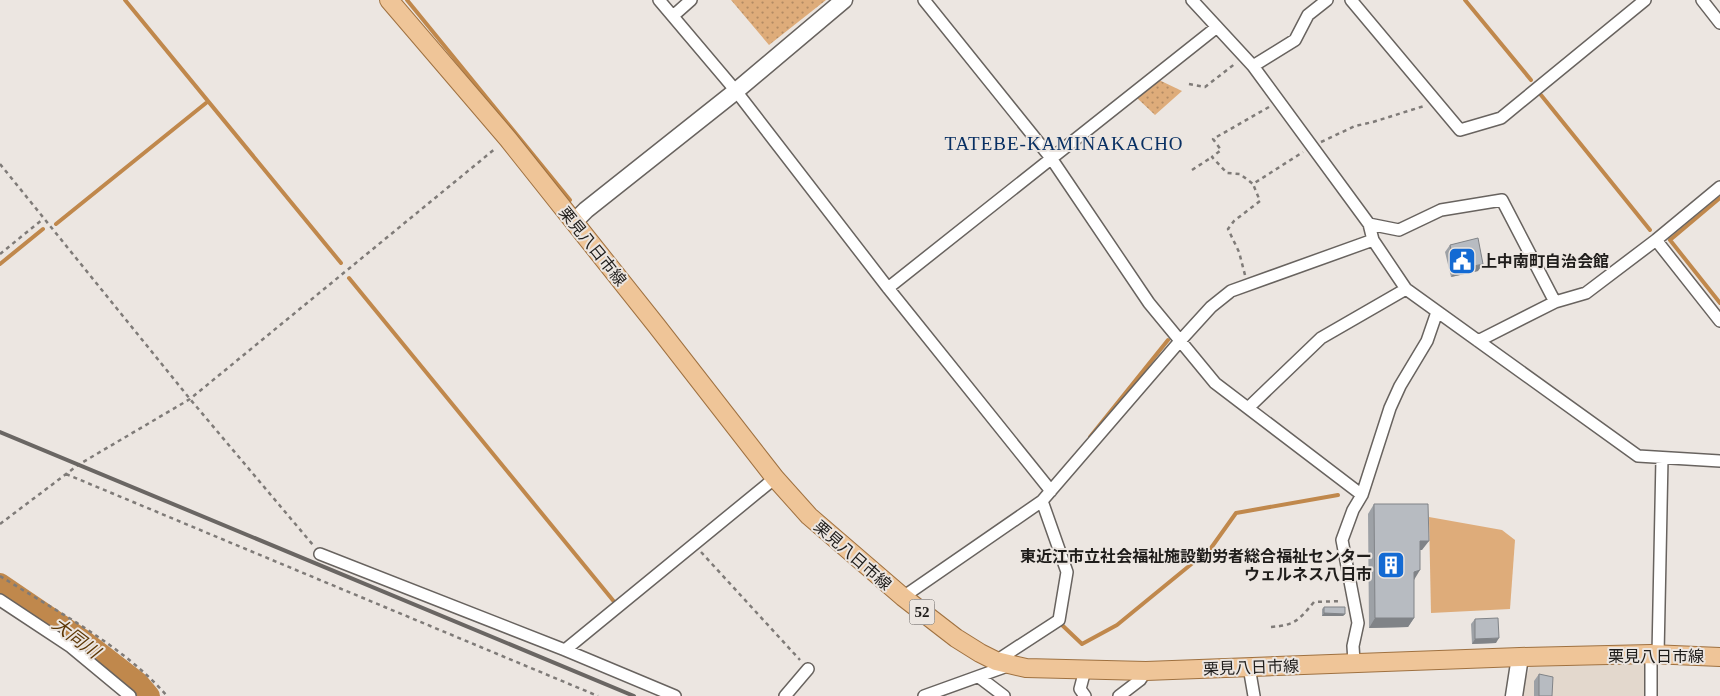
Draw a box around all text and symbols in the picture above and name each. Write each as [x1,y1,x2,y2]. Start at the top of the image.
district label: TATEBE-KAMINAKACHO [944,133,1184,154]
street label: 栗見八日市線 [556,204,629,289]
public building icon: 上中南町自治会館 [1447,246,1477,276]
place label: 上中南町自治会館 [1481,253,1609,270]
street label: 栗見八日市線 [811,517,894,593]
place label: 東近江市立社会福祉施設勤労者総合福祉センター ウェルネス八日市 [1020,547,1372,583]
building icon: 東近江市立社会福祉施設勤労者総合福祉センター ウェルネス八日市 [1376,550,1406,580]
road number: 52 [910,600,934,624]
water label: 大同川 [48,614,105,663]
street label: 栗見八日市線 [1608,648,1704,665]
street label: 栗見八日市線 [1203,657,1299,678]

